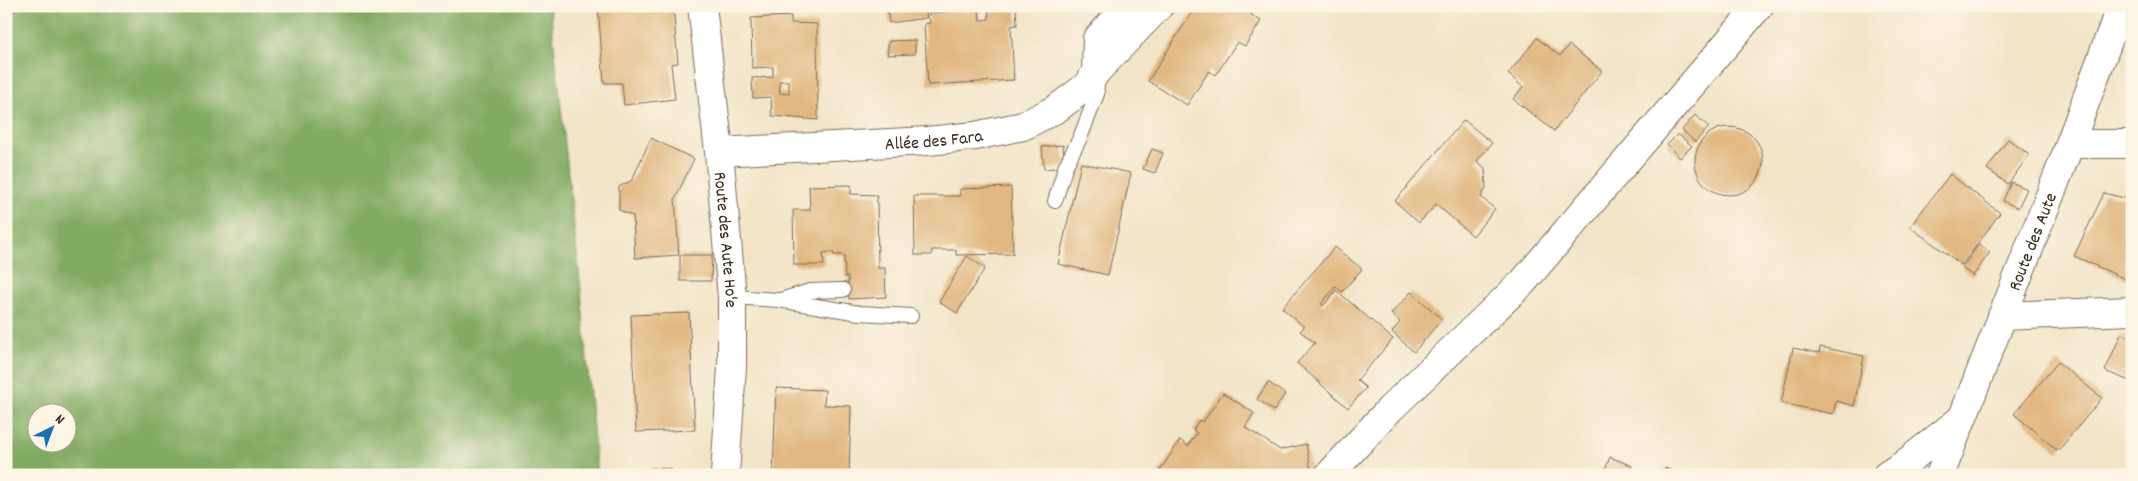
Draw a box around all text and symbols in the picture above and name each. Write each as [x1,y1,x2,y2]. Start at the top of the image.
street label: Allée des Fara [884,125,986,158]
street label: Route des Aute Ho'e [706,171,742,308]
street label: Route des Aute [2004,189,2065,295]
north arrow [28,404,78,454]
text: N [50,410,69,430]

